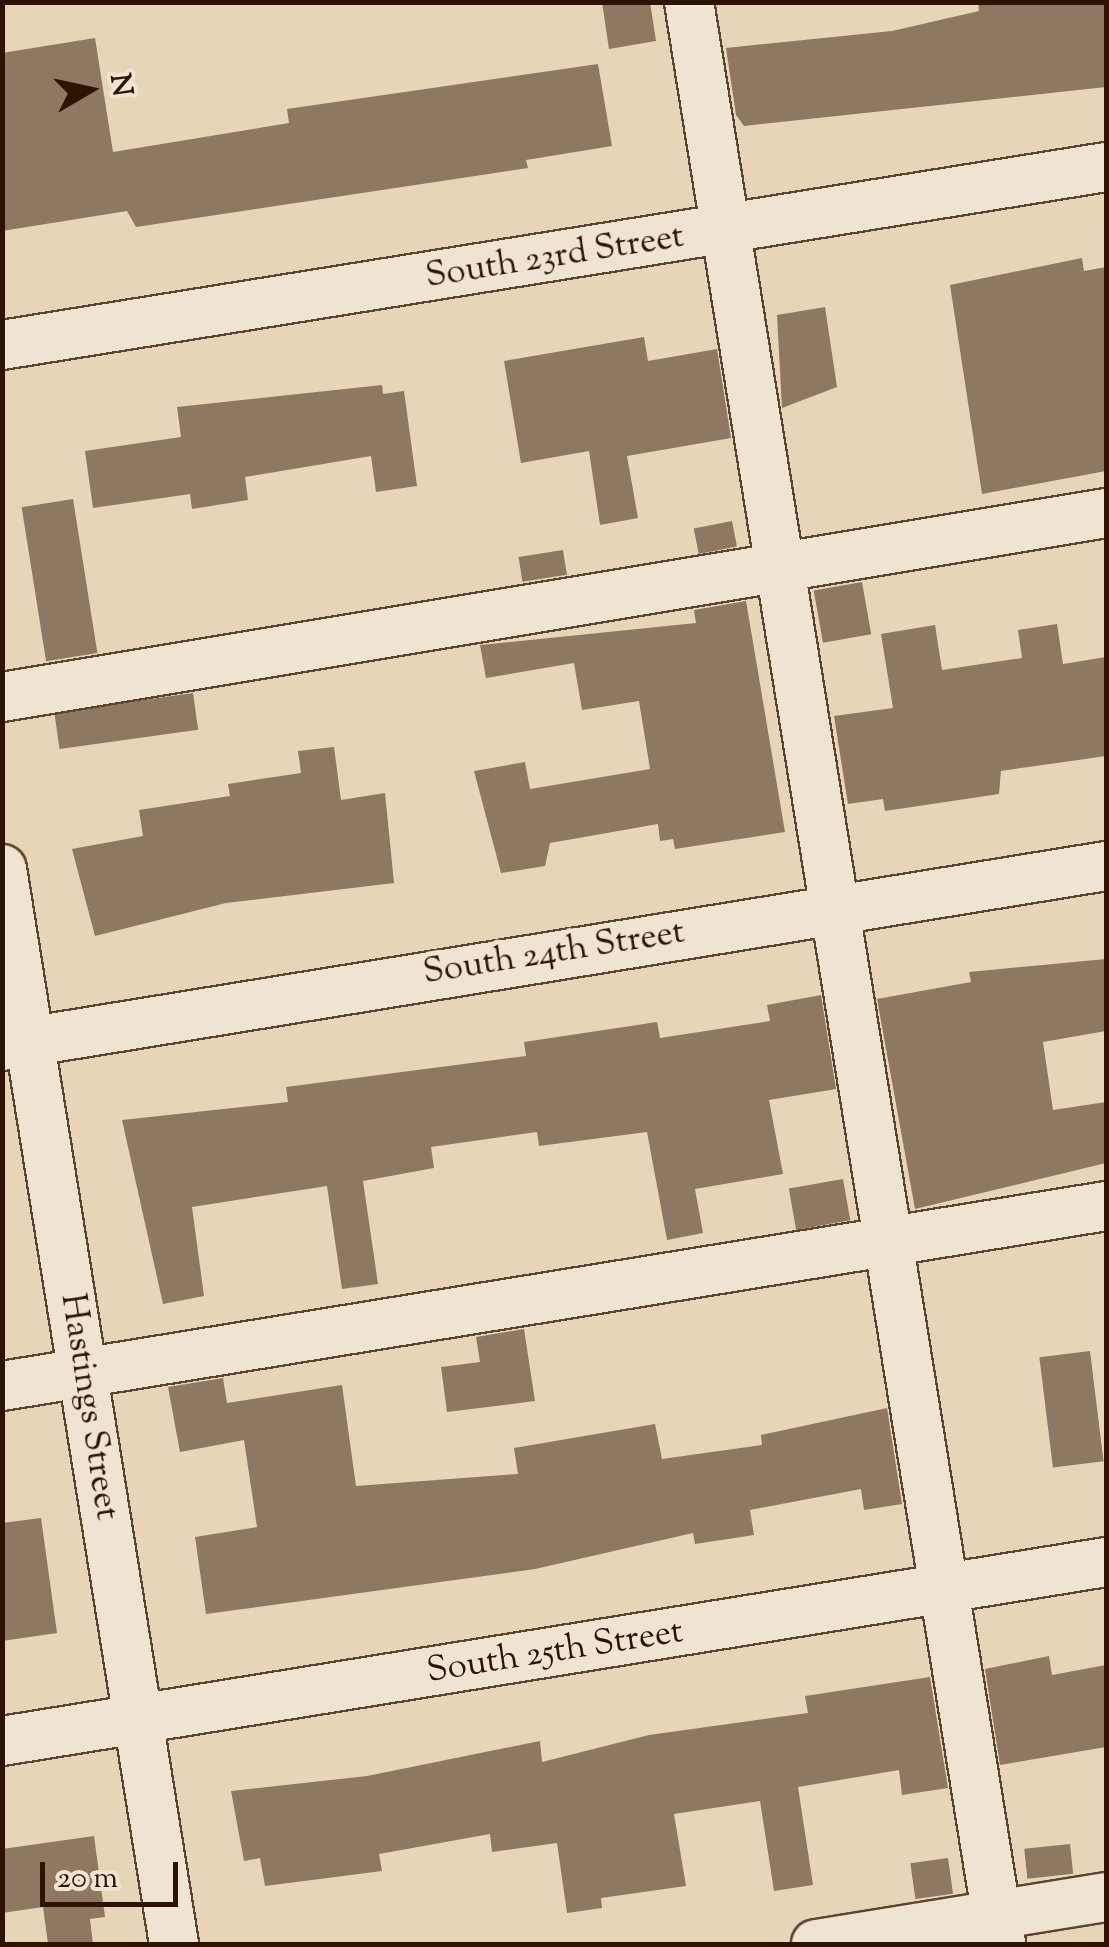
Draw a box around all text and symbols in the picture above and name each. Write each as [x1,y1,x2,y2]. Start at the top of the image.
north arrow [40,40,140,140]
text: N [98,71,141,99]
street label: South 23rd Street [423,217,687,299]
street label: South 24th Street [420,913,688,995]
street label: Hastings Street [49,1291,127,1523]
street label: South 25th Street [424,1612,686,1694]
scale bar [45,1842,182,1904]
text: 20 m [57,1858,118,1901]

